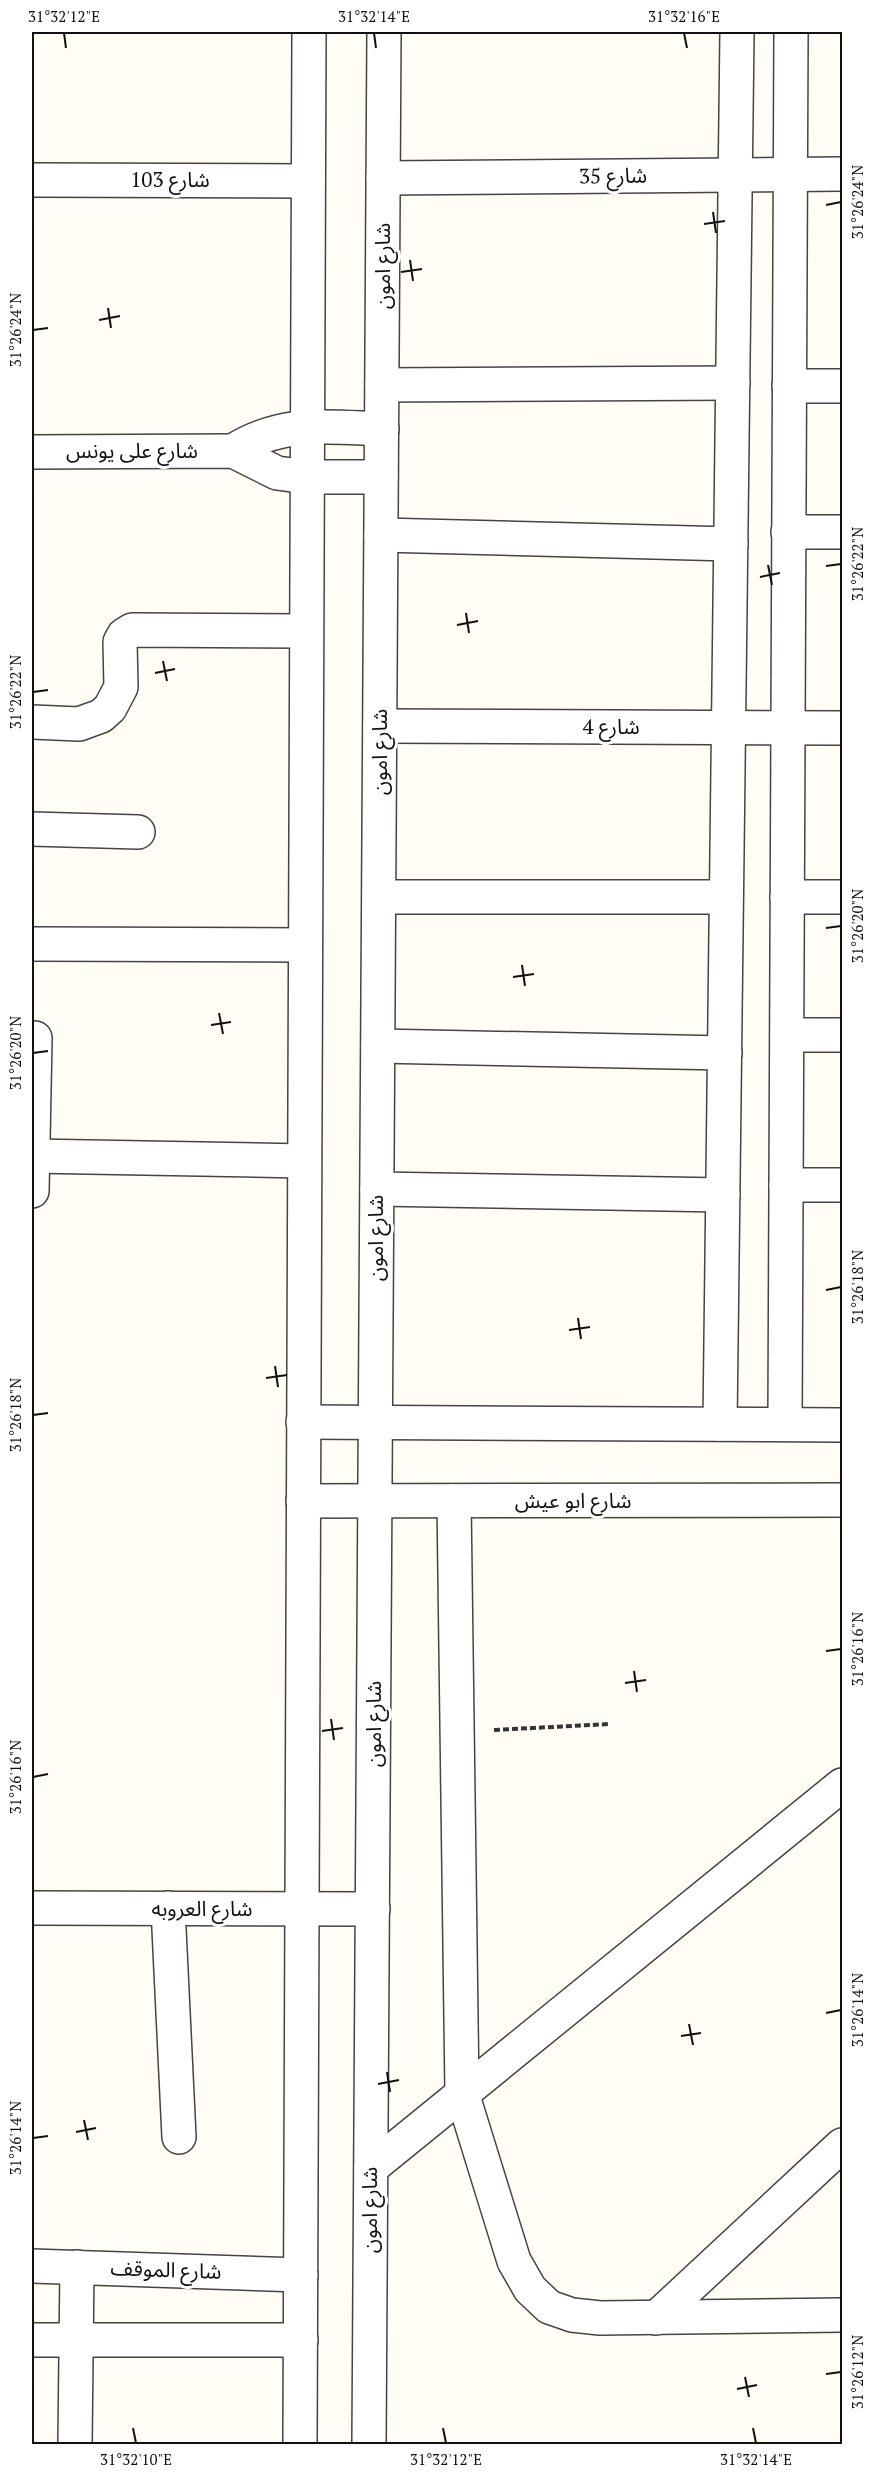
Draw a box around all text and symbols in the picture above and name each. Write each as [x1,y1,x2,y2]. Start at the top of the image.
text: 31°32'12"E [28,6,100,26]
text: 31°32'14"E [338,6,410,26]
text: 31°32'16"E [648,6,720,26]
street label: شارع 35 [579,160,647,192]
street label: شارع 103 [130,165,210,195]
text: 31°26'24"N [847,165,867,239]
street label: شارع امون [368,223,398,309]
text: 31°26'24"N [5,293,25,367]
street label: شارع على يونس [66,436,198,466]
text: 31°26'22"N [847,527,867,601]
text: 31°26'22"N [5,655,25,729]
street label: شارع امون [365,709,395,795]
street label: شارع 4 [582,712,640,742]
text: 31°26'20"N [847,889,867,963]
text: 31°26'20"N [5,1016,25,1090]
street label: شارع امون [361,1195,391,1281]
text: 31°26'18"N [847,1250,867,1324]
text: 31°26'18"N [5,1378,25,1452]
street label: شارع ابو عيش [515,1486,631,1516]
text: 31°26'16"N [847,1612,867,1686]
street label: شارع امون [359,1681,389,1767]
text: 31°26'16"N [5,1740,25,1814]
street label: شارع العروبه [152,1894,253,1924]
text: 31°26'14"N [847,1973,867,2047]
text: 31°26'14"N [5,2101,25,2175]
street label: شارع امون [355,2167,385,2253]
street label: شارع الموقف [110,2253,222,2287]
text: 31°26'12"N [847,2335,867,2409]
text: 31°32'10"E [100,2449,172,2469]
text: 31°32'12"E [410,2449,482,2469]
text: 31°32'14"E [720,2449,792,2469]

